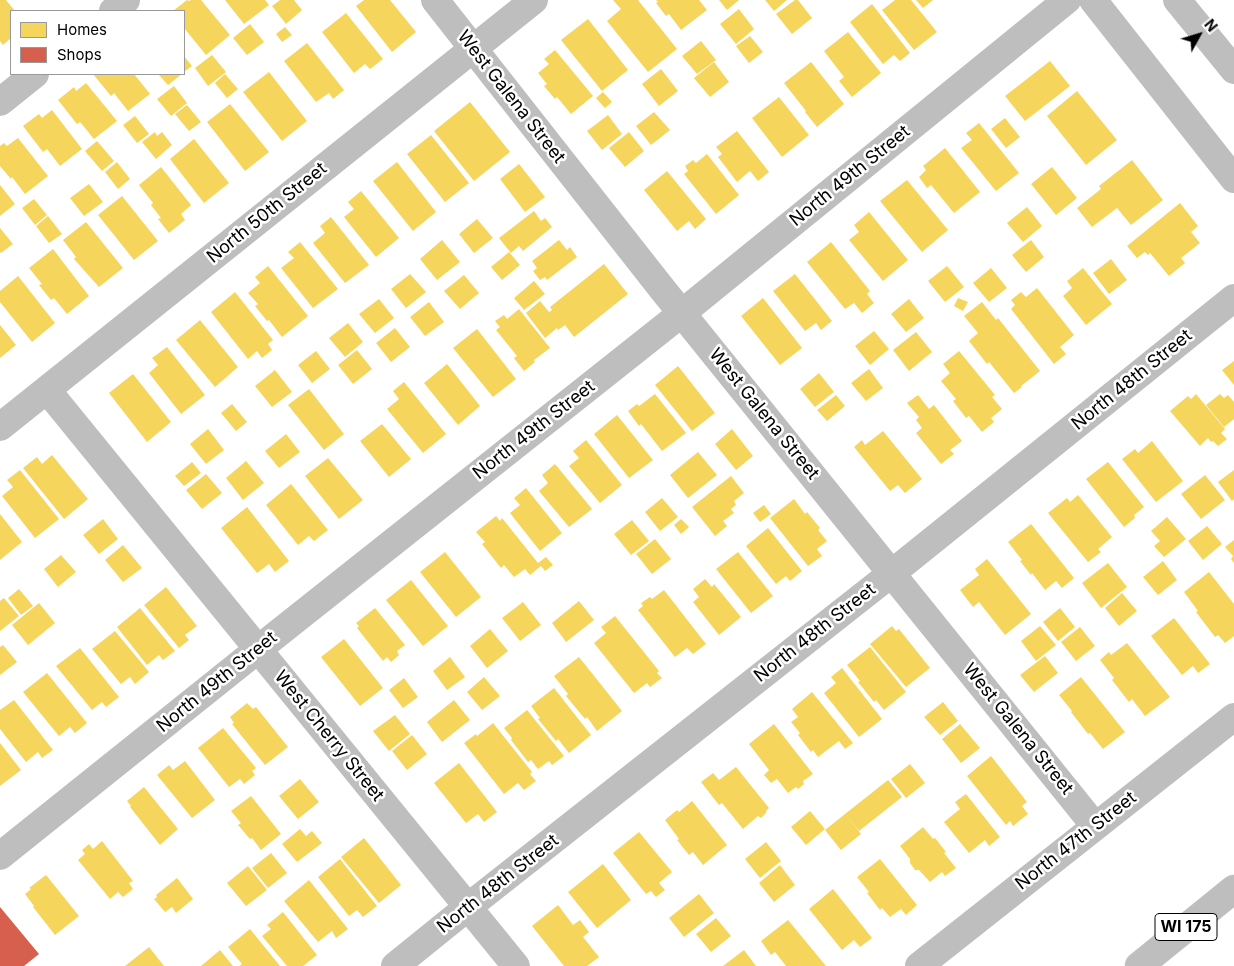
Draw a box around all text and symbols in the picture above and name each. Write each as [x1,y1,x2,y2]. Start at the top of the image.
legend [10,10,185,75]
north arrow [1174,10,1224,60]
text: N [1201,16,1221,35]
text: Homes [57,20,107,39]
street label: West Galena Street [452,26,570,168]
text: Shops [57,45,102,64]
street label: North 49th Street [786,121,914,231]
street label: North 50th Street [203,158,331,268]
street label: North 48th Street [1068,325,1196,435]
street label: West Galena Street [704,344,824,484]
street label: North 49th Street [469,376,599,484]
street label: North 48th Street [750,579,880,687]
street label: North 49th Street [153,627,281,737]
street label: West Galena Street [958,659,1078,799]
street label: West Cherry Street [270,666,388,806]
street label: North 47th Street [1011,787,1141,895]
street label: North 48th Street [433,830,563,938]
road number: WI 175 [1155,914,1217,940]

